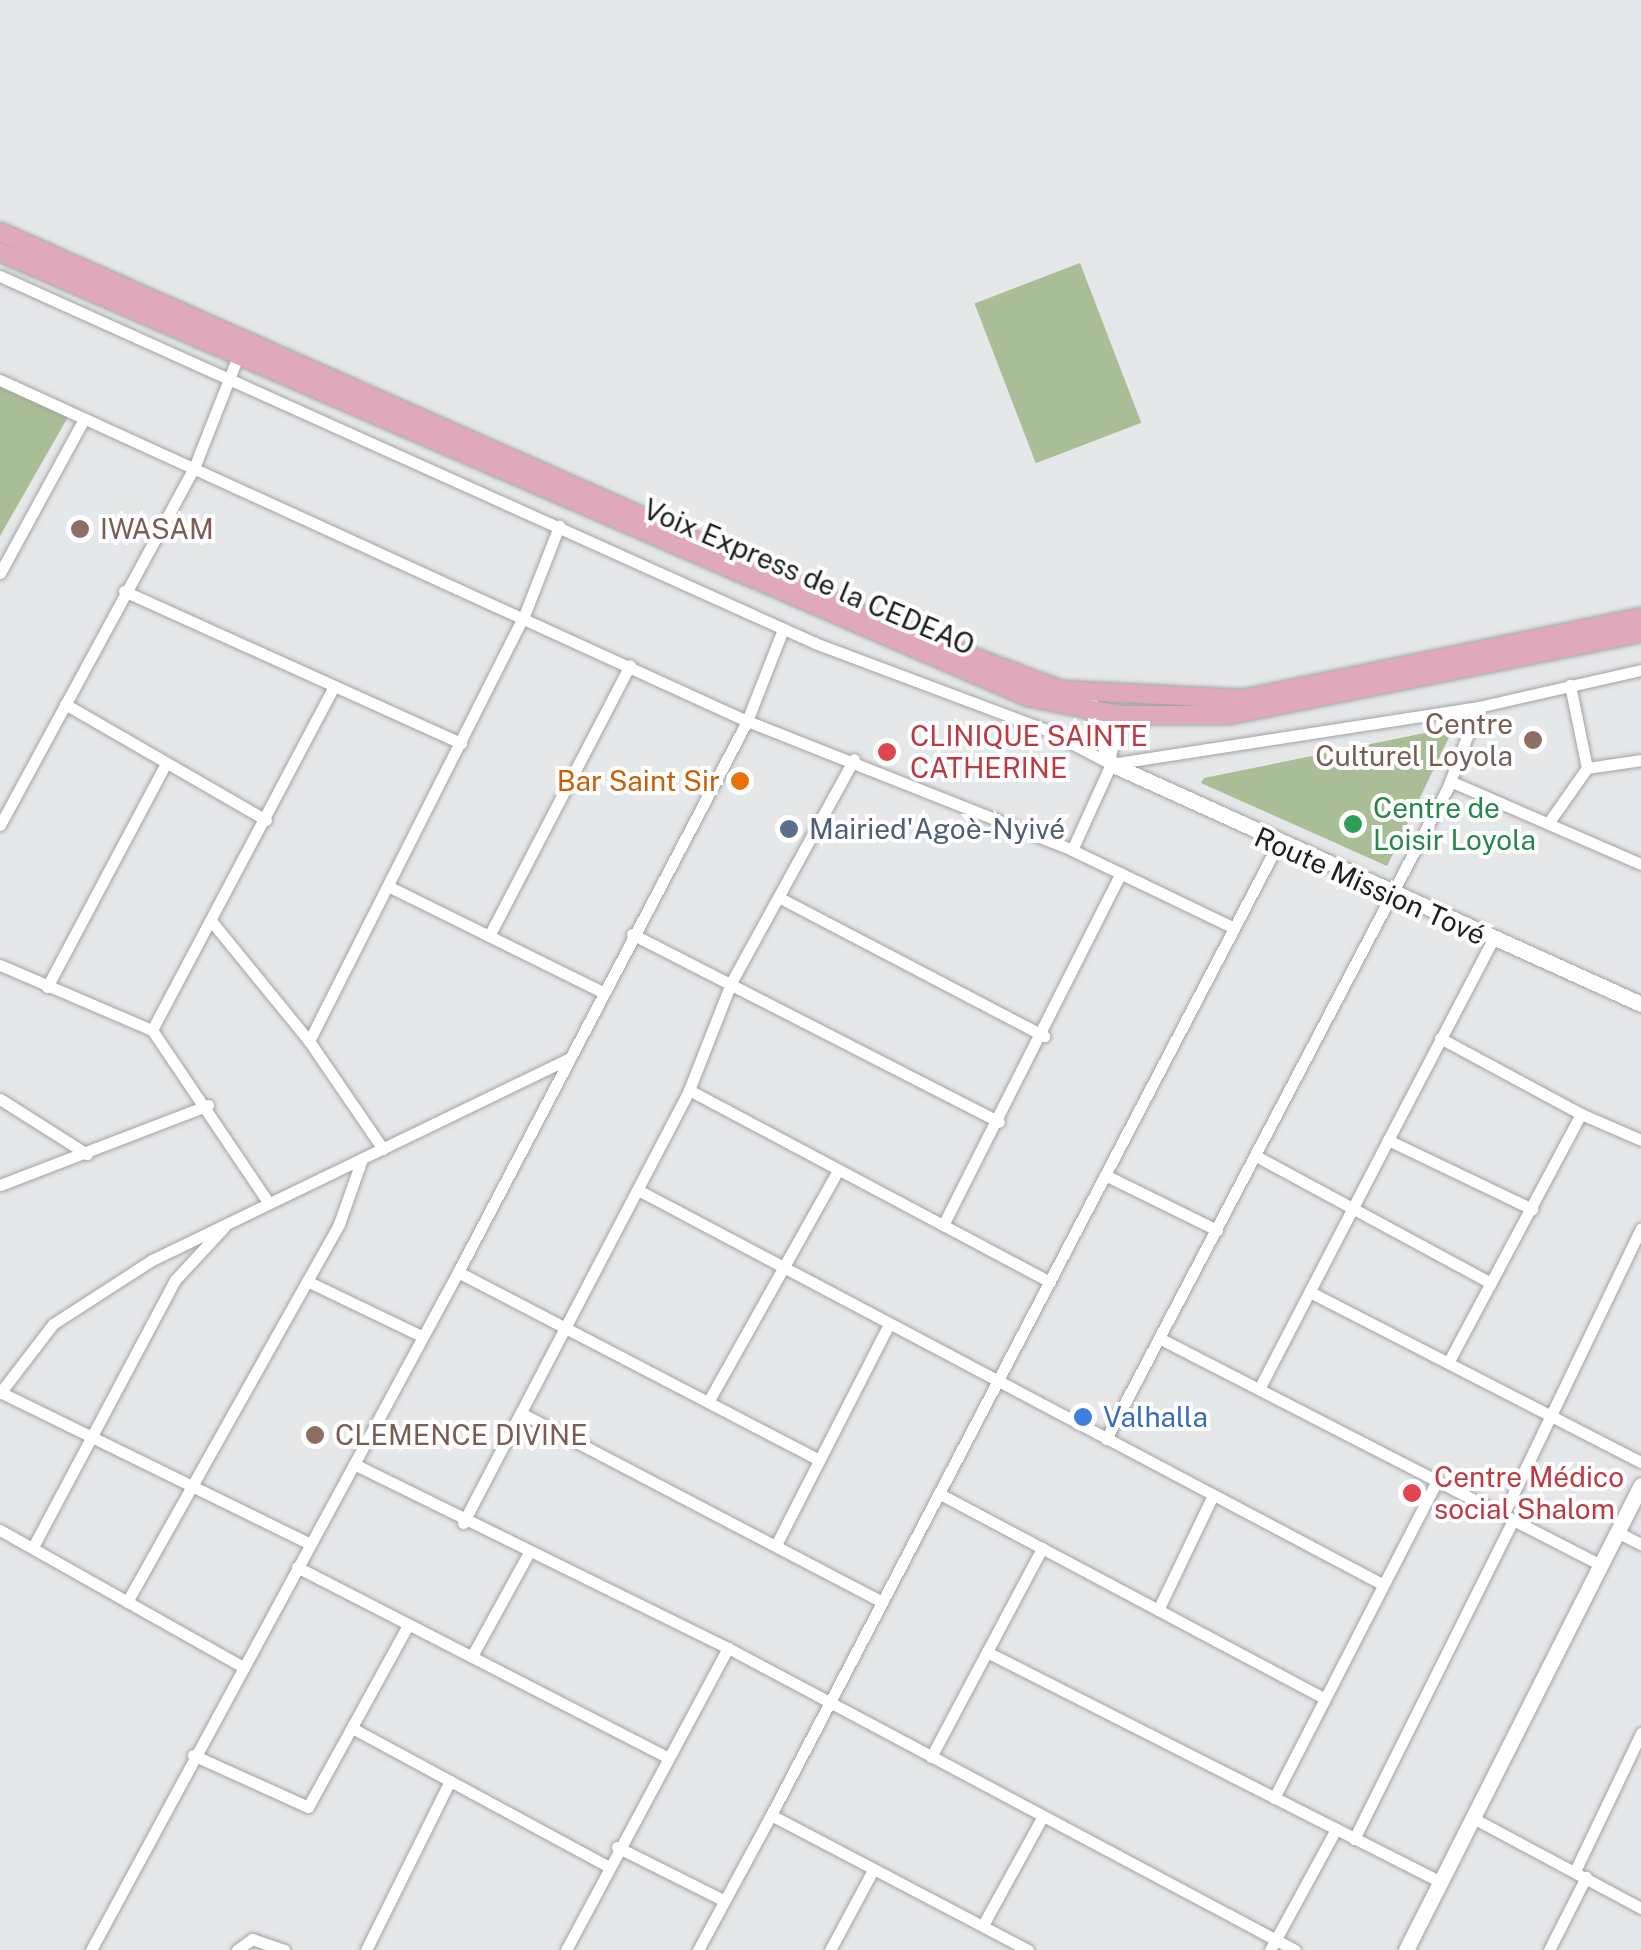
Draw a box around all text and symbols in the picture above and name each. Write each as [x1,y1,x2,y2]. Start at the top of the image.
street label: Voix Express de la CEDEAO [638,492,980,662]
place label: IWASAM [100,512,214,546]
marker: IWASAM [69,518,91,540]
place label: Centre Culturel Loyola [1315,707,1513,773]
place label: CLINIQUE SAINTE CATHERINE [910,719,1148,785]
marker: Centre Culturel Loyola [1522,729,1544,751]
marker: CLINIQUE SAINTE CATHERINE [874,739,900,765]
place label: Bar Saint Sir [557,764,720,798]
marker: Bar Saint Sir [729,770,751,792]
place label: Centre de Loisir Loyola [1373,791,1536,857]
place label: Mairied'Agoè-Nyivé [809,812,1065,846]
marker: Centre de Loisir Loyola [1342,813,1364,835]
marker: Mairied'Agoè-Nyivé [778,818,800,840]
street label: Route Mission Tové [1249,820,1491,952]
place label: Valhalla [1103,1400,1208,1434]
marker: Valhalla [1072,1406,1094,1428]
place label: CLEMENCE DIVINE [335,1418,588,1452]
marker: CLEMENCE DIVINE [304,1424,326,1446]
place label: Centre Médico social Shalom [1434,1460,1624,1526]
marker: Centre Médico social Shalom [1399,1480,1425,1506]

